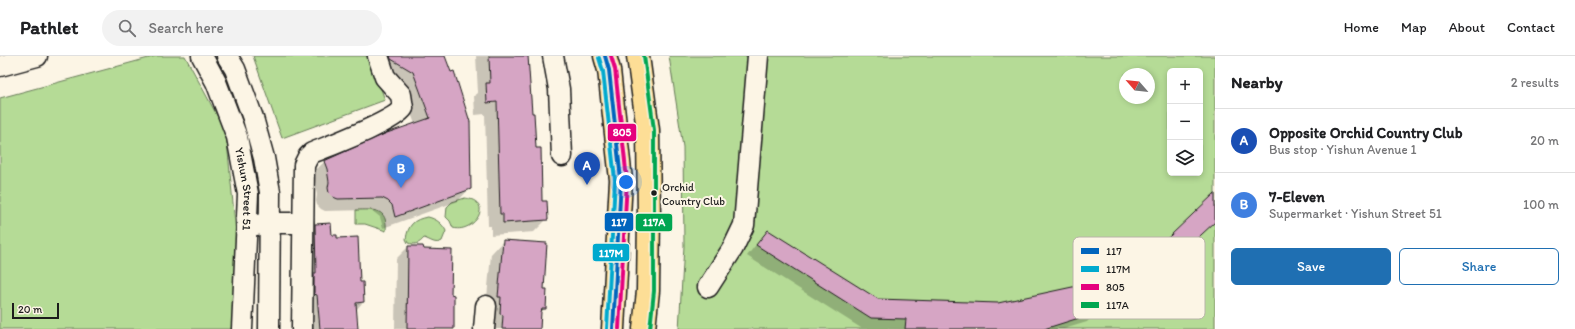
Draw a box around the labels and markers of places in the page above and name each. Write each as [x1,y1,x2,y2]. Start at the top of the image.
pin: A [574,152,600,185]
pin: B [388,155,414,188]
place label: Orchid Country Club [662,181,725,208]
marker: Orchid Country Club [649,188,659,198]

